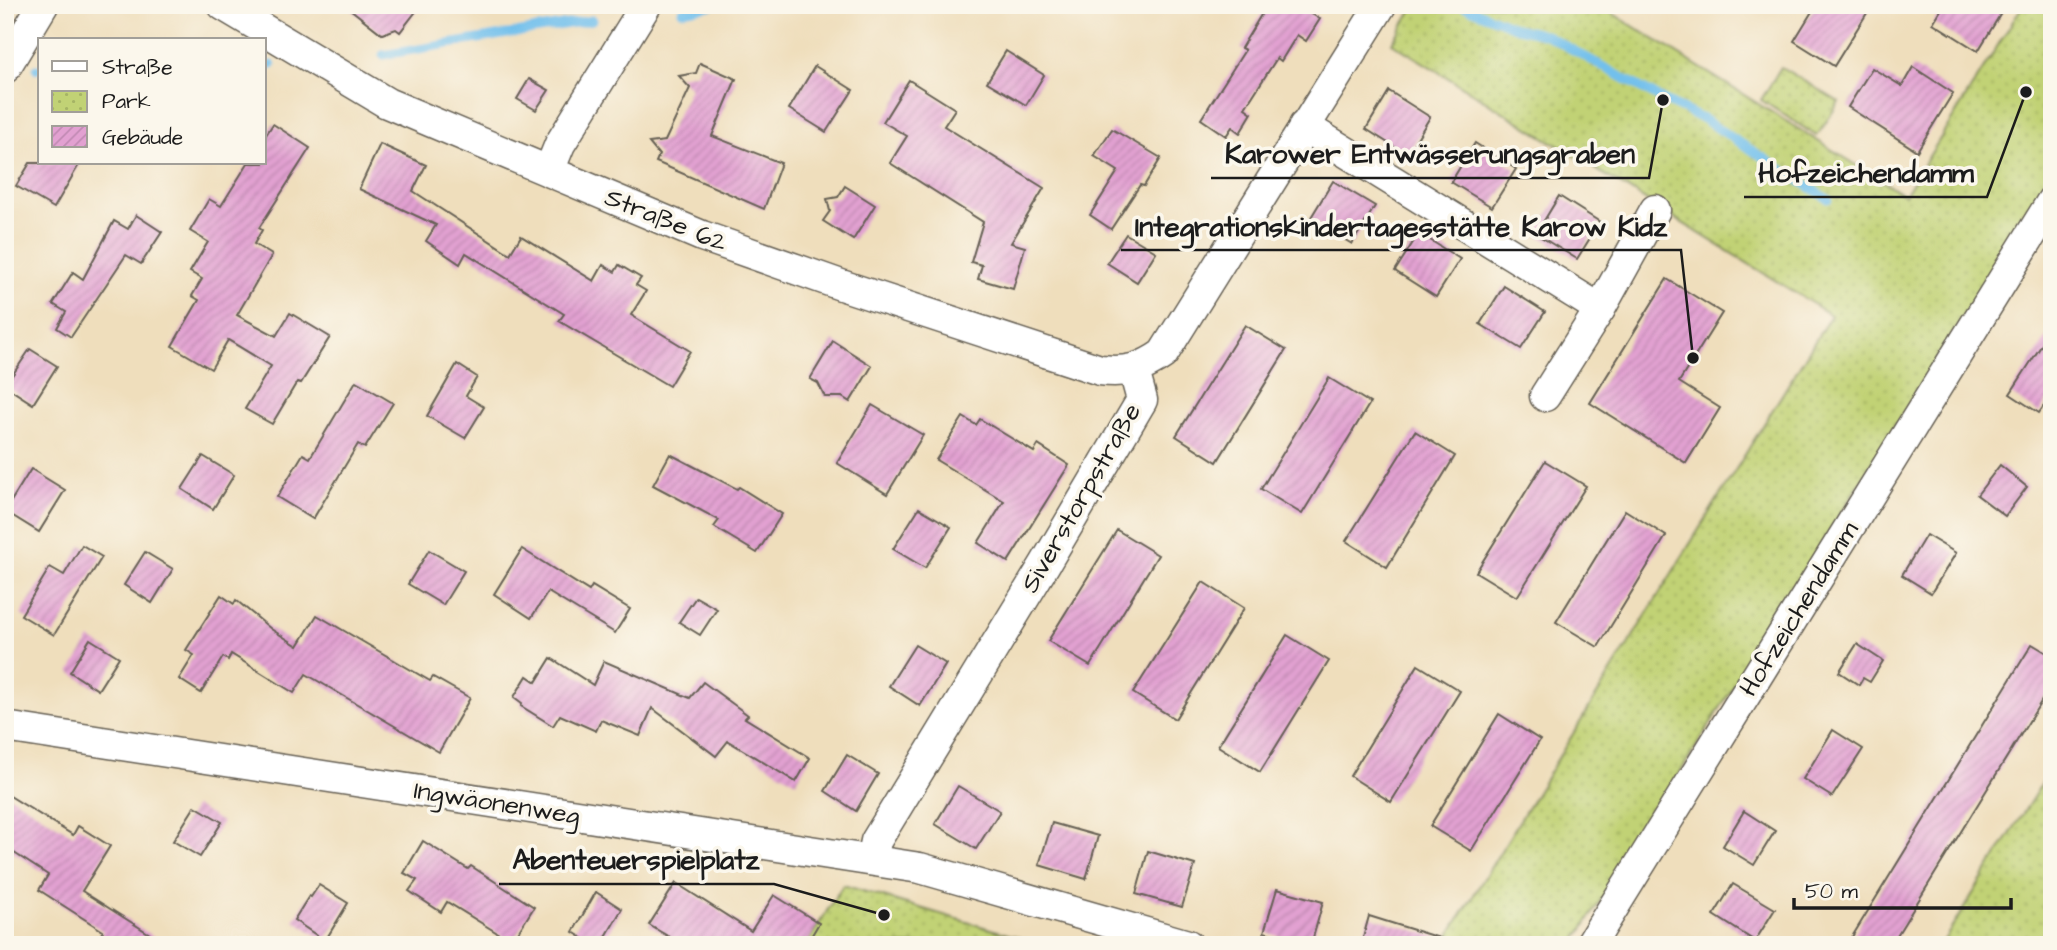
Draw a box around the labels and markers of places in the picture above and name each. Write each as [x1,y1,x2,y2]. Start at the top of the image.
callout: Karower Entwässerungsgraben [1211,129,1649,178]
callout: Hofzeichendamm [1744,148,1987,197]
callout: Integrationskindertagesstätte Karow Kidz [1121,201,1681,250]
callout: Abenteuerspielplatz [499,835,774,884]

